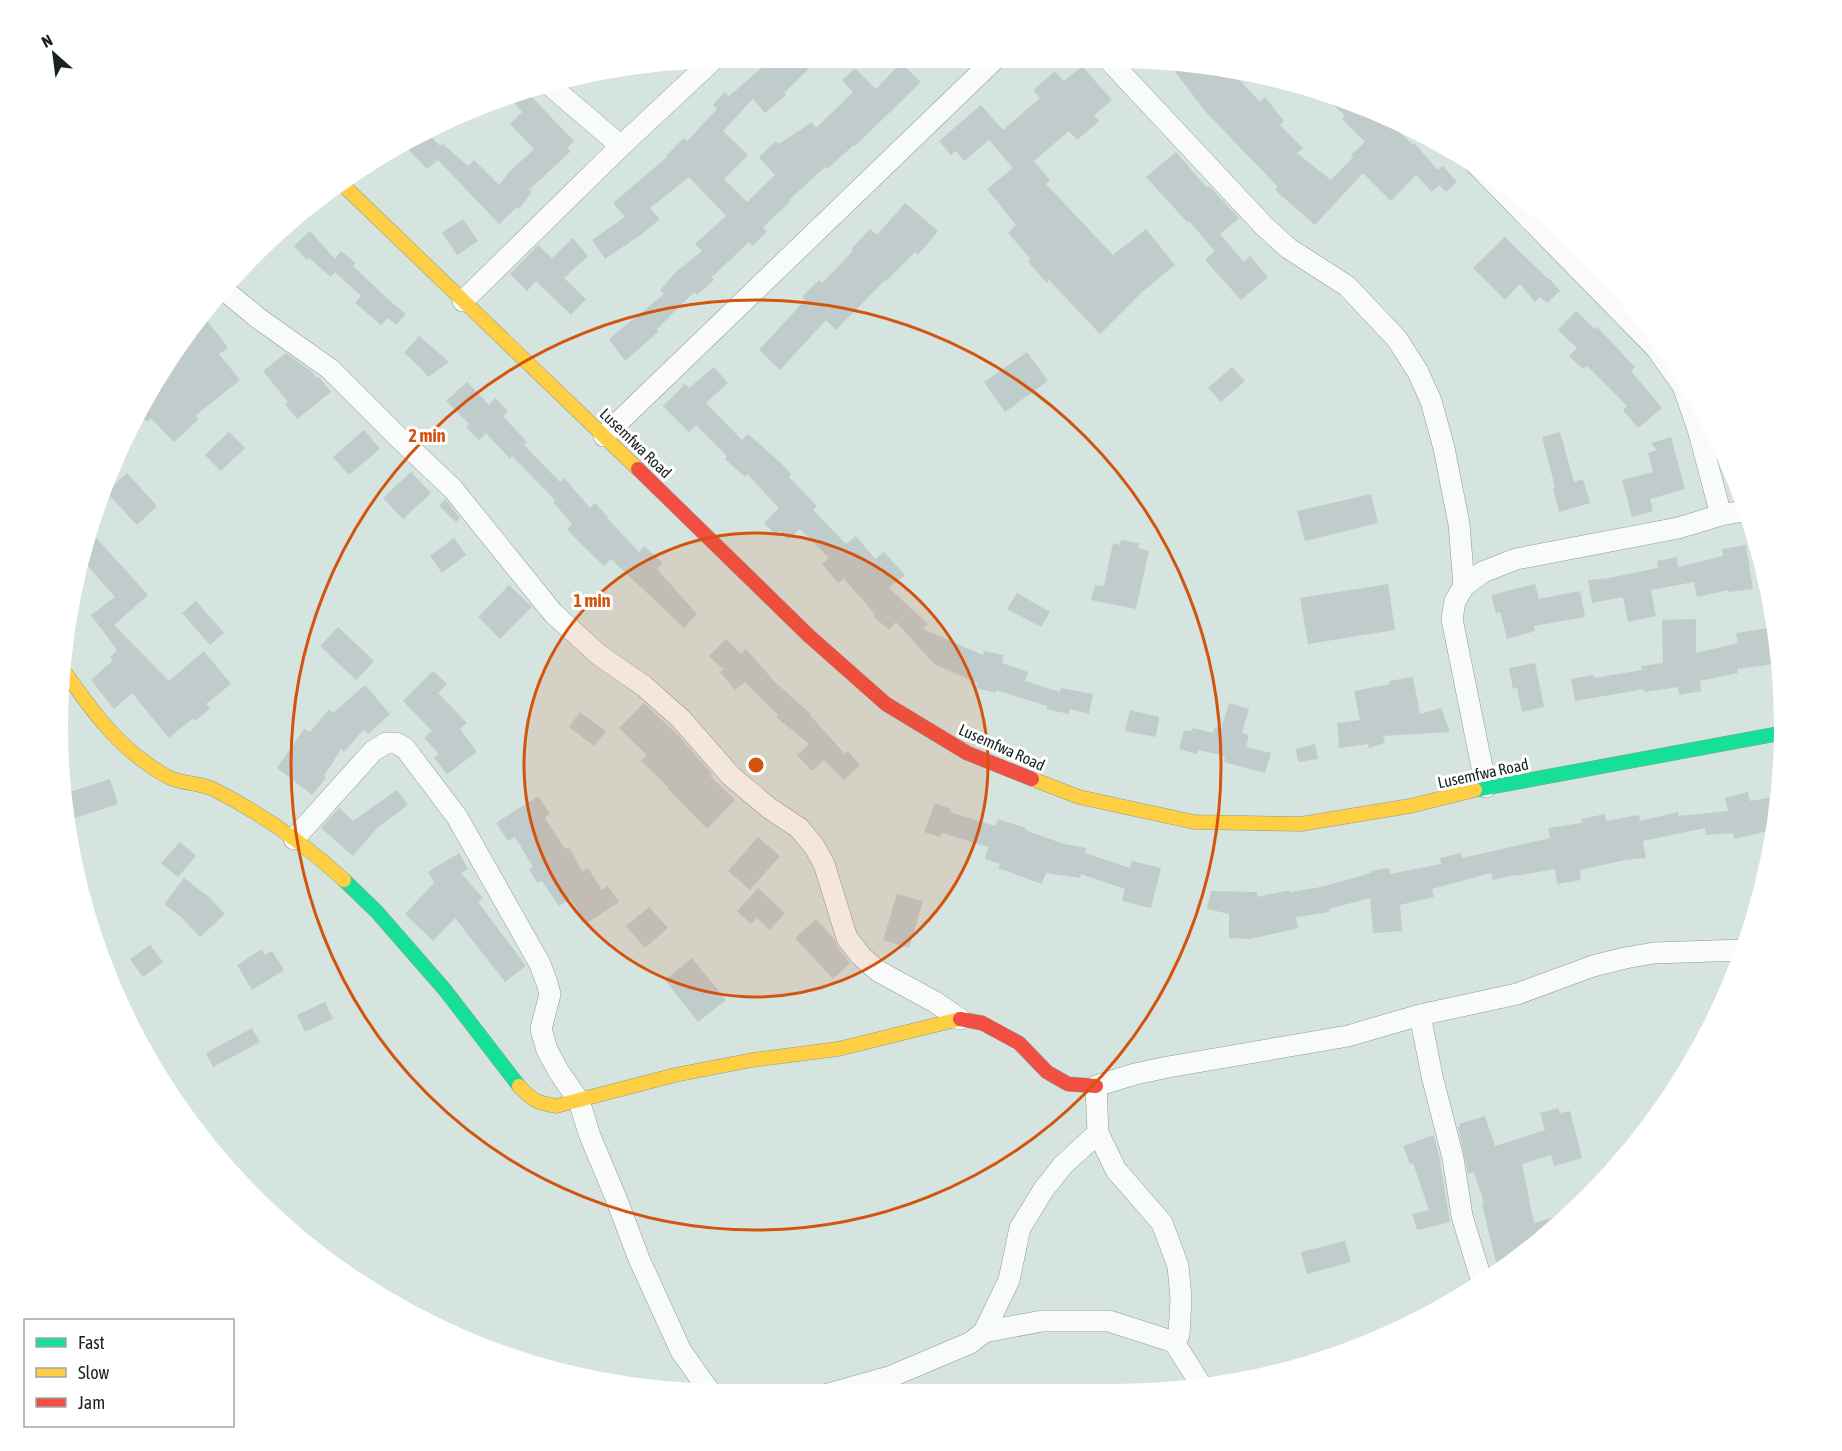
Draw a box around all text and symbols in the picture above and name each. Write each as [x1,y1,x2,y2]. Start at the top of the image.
north arrow [24,24,84,84]
text: N [39,31,55,51]
street label: Lusemfwa Road [597,404,675,482]
text: 2 min [409,425,446,446]
text: 1 min [574,590,611,611]
street label: Lusemfwa Road [956,720,1048,774]
centre of rings [746,755,766,775]
street label: Lusemfwa Road [1436,755,1530,791]
legend [24,1319,234,1427]
text: Fast [78,1332,105,1353]
text: Slow [78,1362,109,1383]
text: Jam [78,1392,105,1413]

